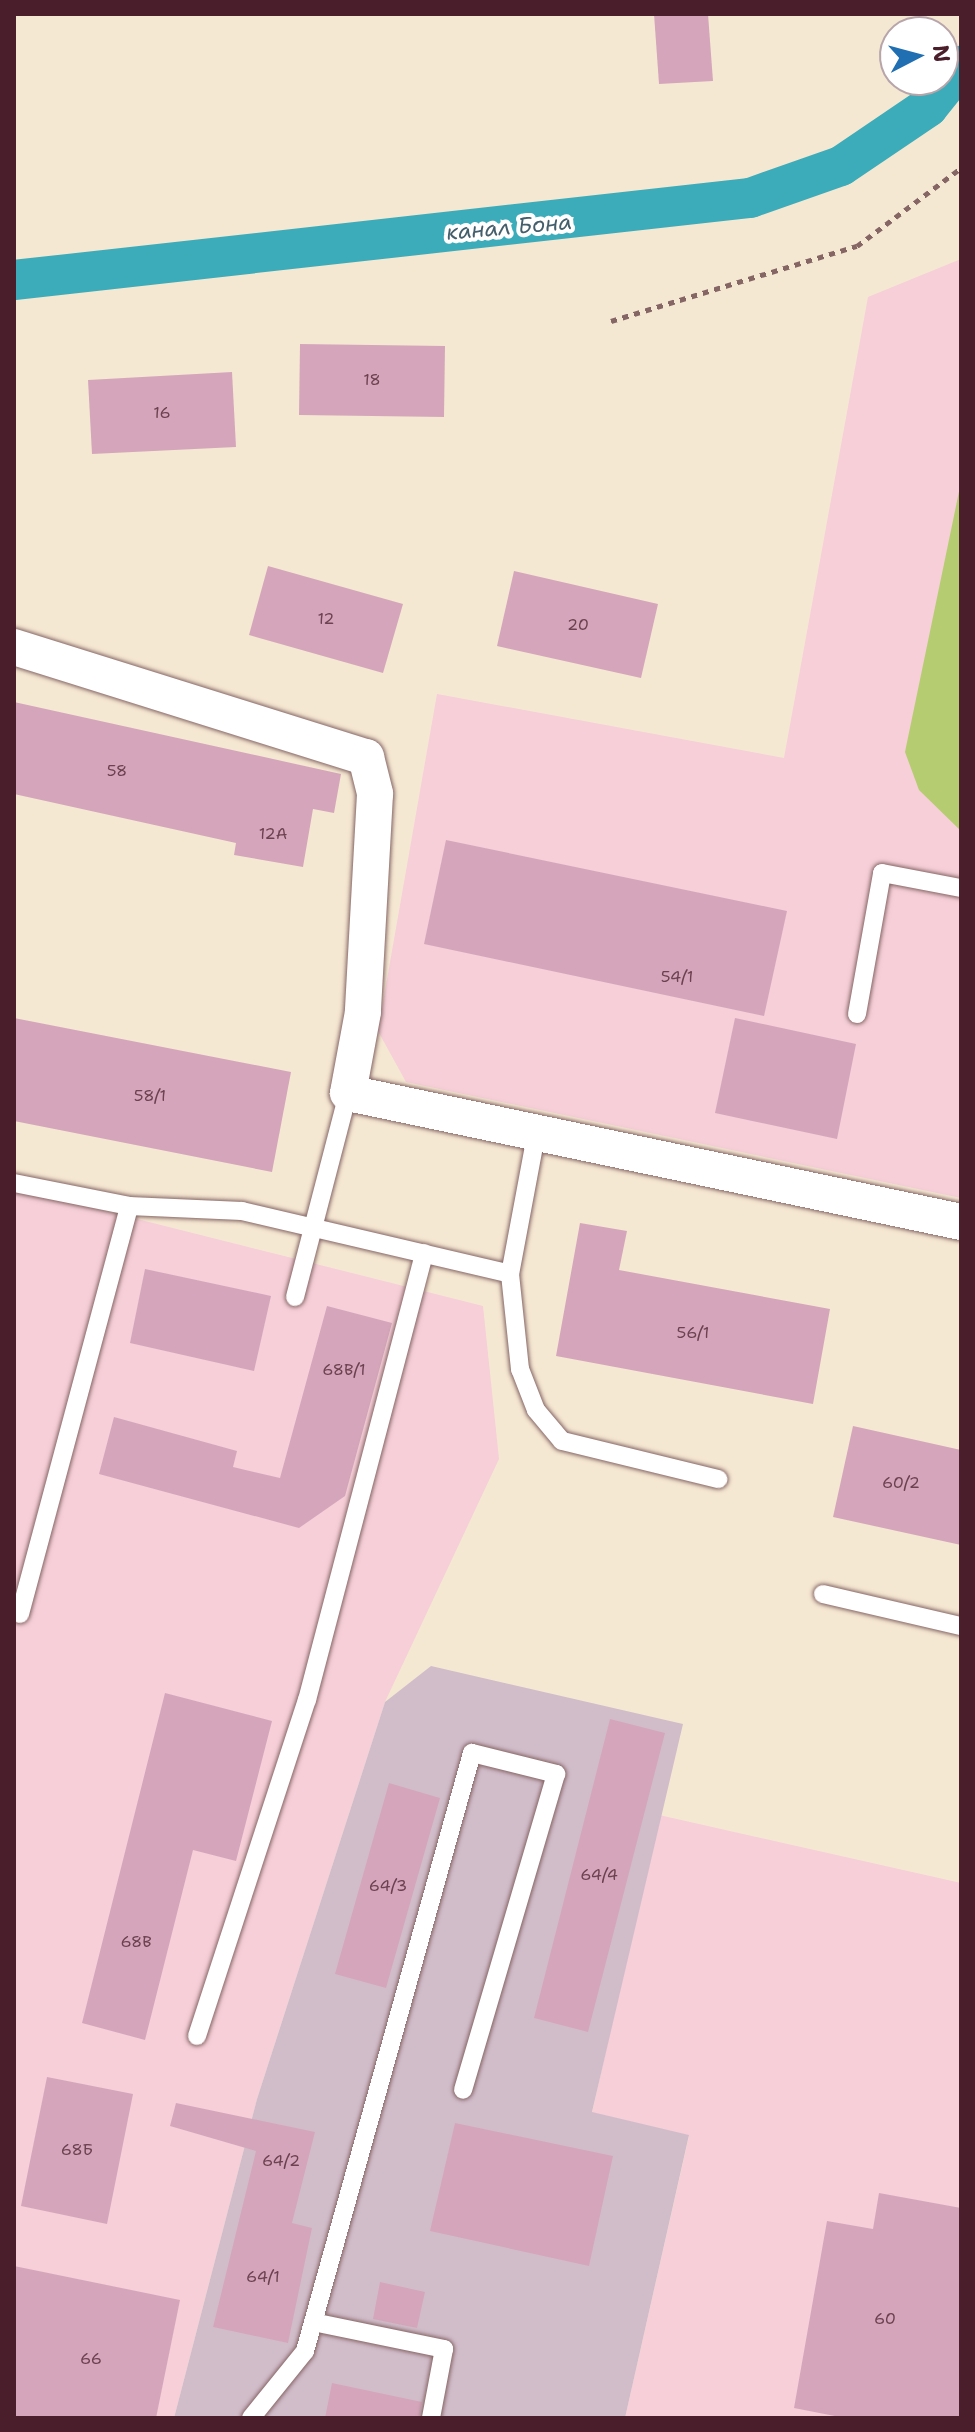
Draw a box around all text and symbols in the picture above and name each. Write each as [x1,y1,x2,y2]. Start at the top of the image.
north arrow [879,16,959,96]
text: N [926,43,957,64]
water label: канал Бона [445,208,573,246]
house number: 18 [363,370,381,390]
house number: 16 [153,403,171,423]
house number: 12 [317,609,335,629]
house number: 20 [567,615,589,635]
house number: 58 [107,761,127,781]
house number: 12А [259,824,287,844]
house number: 54/1 [661,967,693,987]
house number: 58/1 [134,1086,166,1106]
house number: 56/1 [677,1323,709,1343]
house number: 68В/1 [322,1360,366,1380]
house number: 60/2 [882,1473,920,1493]
house number: 64/4 [580,1865,618,1885]
house number: 64/3 [369,1876,407,1896]
house number: 68В [120,1932,152,1952]
house number: 68Б [61,2140,93,2160]
house number: 64/2 [262,2151,300,2171]
house number: 64/1 [246,2267,280,2287]
house number: 60 [874,2309,896,2329]
house number: 66 [80,2349,102,2369]

